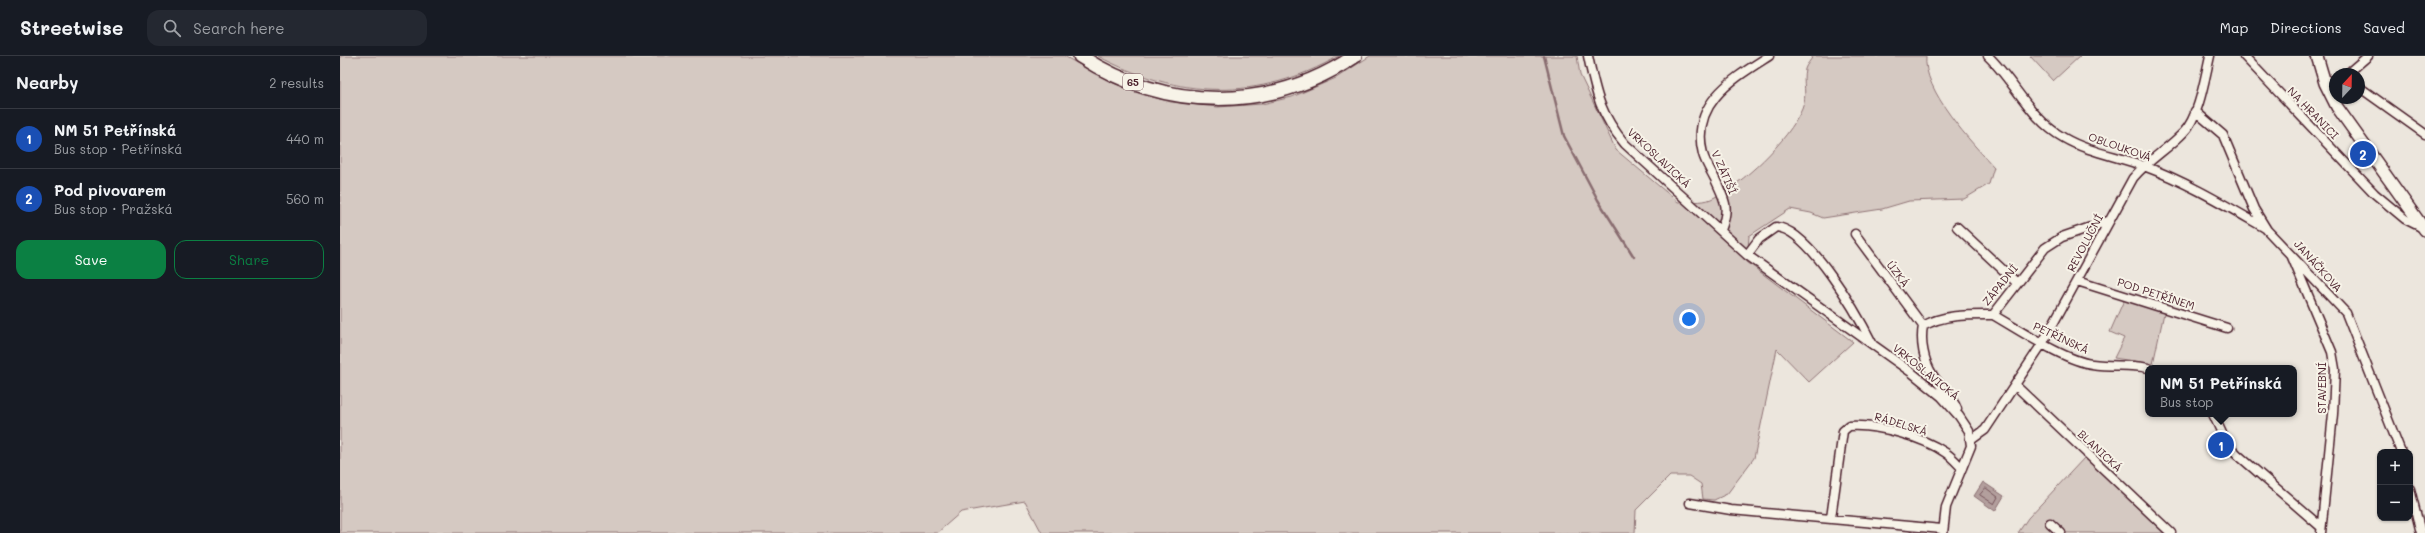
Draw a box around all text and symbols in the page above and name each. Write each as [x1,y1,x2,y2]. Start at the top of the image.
search box [147,10,427,46]
text: Streetwise [20,15,123,40]
icon: search [161,17,183,39]
text: Search here [193,18,285,38]
text: Map [2220,18,2248,37]
text: Directions [2270,18,2341,37]
text: Saved [2363,18,2405,37]
north arrow [2329,68,2365,104]
text: Nearby [16,71,78,93]
text: 2 results [269,74,324,91]
road number: 65 [1123,74,1143,90]
street label: NA HRANICI [2285,83,2342,142]
text: NM 51 Petřínská [54,120,176,140]
street label: VRKOSLAVICKÁ [1624,124,1694,191]
street label: OBLOUKOVÁ [2087,129,2154,164]
text: 1 [26,130,32,147]
text: 440 m [286,130,324,147]
pin: 2 [2350,139,2376,169]
text: Bus stop · Petřínská [54,140,182,157]
street label: V ZÁTIŠÍ [1708,148,1741,196]
text: Pod pivovarem [54,180,166,200]
text: 2 [25,190,33,207]
text: 560 m [286,190,324,207]
text: Bus stop · Pražská [54,200,173,217]
street label: REVOLUČNÍ [2063,211,2106,274]
street label: JANÁČKOVA [2291,236,2346,295]
button: Save [16,240,166,279]
button: Share [174,240,324,279]
street label: ÚZKÁ [1884,258,1913,290]
street label: ZÁPADNÍ [1978,261,2021,308]
street label: POD PETŘÍNEM [2115,274,2197,313]
your location [1679,309,1699,329]
street label: PETŘÍNSKÁ [2031,318,2091,357]
street label: VRKOSLAVICKÁ [1890,340,1963,403]
street label: STAVEBNÍ [2314,362,2329,414]
popup [2145,365,2297,417]
text: NM 51 Petřínská [2160,373,2282,393]
text: Bus stop [2160,393,2213,410]
street label: RÁDELSKÁ [1873,408,1930,439]
street label: BLANICKÁ [2075,426,2126,475]
pin: 1 [2208,430,2234,460]
map controls [2377,449,2413,521]
button: + [2377,449,2413,485]
button: − [2377,485,2413,521]

